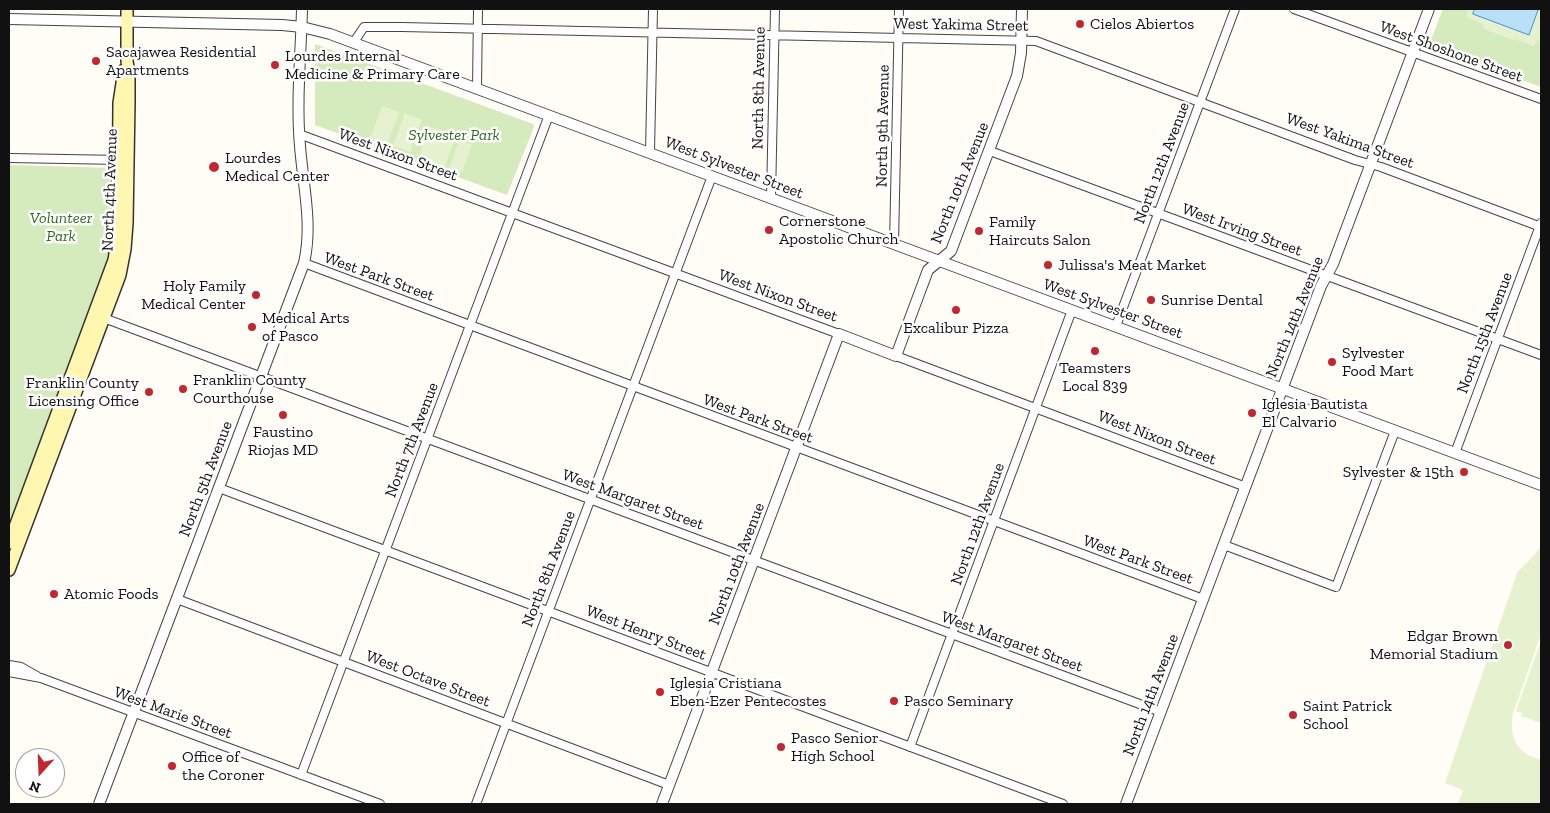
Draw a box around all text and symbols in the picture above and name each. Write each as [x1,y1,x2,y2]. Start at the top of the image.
street label: West Yakima Street [893,14,1029,36]
place label: Cielos Abiertos [1090,14,1194,34]
street label: West Shoshone Street [1377,17,1525,87]
marker: Cielos Abiertos [1074,18,1086,30]
street label: North 8th Avenue [748,26,770,150]
place label: Sacajawea Residential Apartments [106,42,256,80]
place label: Lourdes Internal Medicine & Primary Care [285,46,460,84]
marker: Sacajawea Residential Apartments [90,55,102,67]
marker: Lourdes Internal Medicine & Primary Care [269,59,281,71]
street label: North 9th Avenue [872,65,894,187]
street label: North 12th Avenue [1130,100,1194,226]
street label: West Yakima Street [1283,109,1417,173]
street label: North 10th Avenue [927,119,993,247]
street label: West Nixon Street [336,125,460,185]
park label: Sylvester Park [408,125,500,145]
street label: North 4th Avenue [98,128,122,252]
street label: West Sylvester Street [662,133,806,203]
place label: Lourdes Medical Center [225,148,330,186]
marker: Lourdes Medical Center [207,160,221,174]
street label: West Irving Street [1179,199,1305,261]
park label: Volunteer Park [30,208,92,246]
place label: Cornerstone Apostolic Church [779,211,899,249]
place label: Family Haircuts Salon [989,212,1091,250]
marker: Cornerstone Apostolic Church [763,224,775,236]
marker: Family Haircuts Salon [973,225,985,237]
street label: West Park Street [321,248,437,306]
street label: North 14th Avenue [1262,254,1328,380]
place label: Julissa's Meat Market [1058,255,1206,275]
marker: Julissa's Meat Market [1042,259,1054,271]
street label: West Nixon Street [716,266,840,326]
street label: North 15th Avenue [1453,270,1517,396]
street label: West Sylvester Street [1041,275,1185,343]
place label: Holy Family Medical Center [141,276,246,314]
marker: Holy Family Medical Center [250,289,262,301]
place label: Sunrise Dental [1161,290,1263,310]
marker: Sunrise Dental [1145,294,1157,306]
marker: Excalibur Pizza [950,304,962,316]
place label: Medical Arts of Pasco [262,308,350,346]
place label: Excalibur Pizza [903,318,1009,338]
marker: Medical Arts of Pasco [246,321,258,333]
place label: Sylvester Food Mart [1342,343,1414,381]
marker: Teamsters Local 839 [1089,345,1101,357]
marker: Sylvester Food Mart [1326,356,1338,368]
place label: Teamsters Local 839 [1059,358,1131,396]
place label: Franklin County Courthouse [193,370,306,408]
place label: Franklin County Licensing Office [26,373,139,411]
street label: North 7th Avenue [381,380,443,500]
marker: Franklin County Courthouse [177,383,189,395]
marker: Franklin County Licensing Office [143,386,155,398]
street label: West Park Street [700,390,816,448]
place label: Iglesia Bautista El Calvario [1262,394,1368,432]
street label: West Nixon Street [1095,407,1219,469]
marker: Iglesia Bautista El Calvario [1246,407,1258,419]
marker: Faustino Riojas MD [277,409,289,421]
street label: North 5th Avenue [175,418,237,540]
place label: Faustino Riojas MD [248,422,318,460]
street label: North 12th Avenue [947,460,1009,588]
place label: Sylvester & 15th [1343,462,1454,482]
street label: West Margaret Street [560,465,706,535]
marker: Sylvester & 15th [1458,466,1470,478]
street label: North 10th Avenue [705,500,769,628]
street label: North 8th Avenue [518,508,580,630]
street label: West Park Street [1080,531,1196,589]
place label: Atomic Foods [64,584,158,604]
marker: Atomic Foods [48,588,60,600]
street label: West Henry Street [583,601,709,665]
street label: West Margaret Street [939,607,1085,677]
place label: Edgar Brown Memorial Stadium [1370,626,1498,664]
street label: North 14th Avenue [1119,631,1183,759]
marker: Edgar Brown Memorial Stadium [1502,639,1514,651]
street label: West Octave Street [363,646,493,712]
place label: Iglesia Cristiana Eben-Ezer Pentecostes [670,673,826,711]
street label: West Marie Street [111,683,235,743]
marker: Iglesia Cristiana Eben-Ezer Pentecostes [654,686,666,698]
place label: Pasco Seminary [904,691,1013,711]
marker: Pasco Seminary [888,695,900,707]
place label: Saint Patrick School [1303,696,1392,734]
marker: Saint Patrick School [1287,709,1299,721]
place label: Pasco Senior High School [791,728,879,766]
marker: Pasco Senior High School [775,741,787,753]
place label: Office of the Coroner [182,747,265,785]
north arrow [15,748,65,798]
marker: Office of the Coroner [166,760,178,772]
text: N [27,777,43,796]

